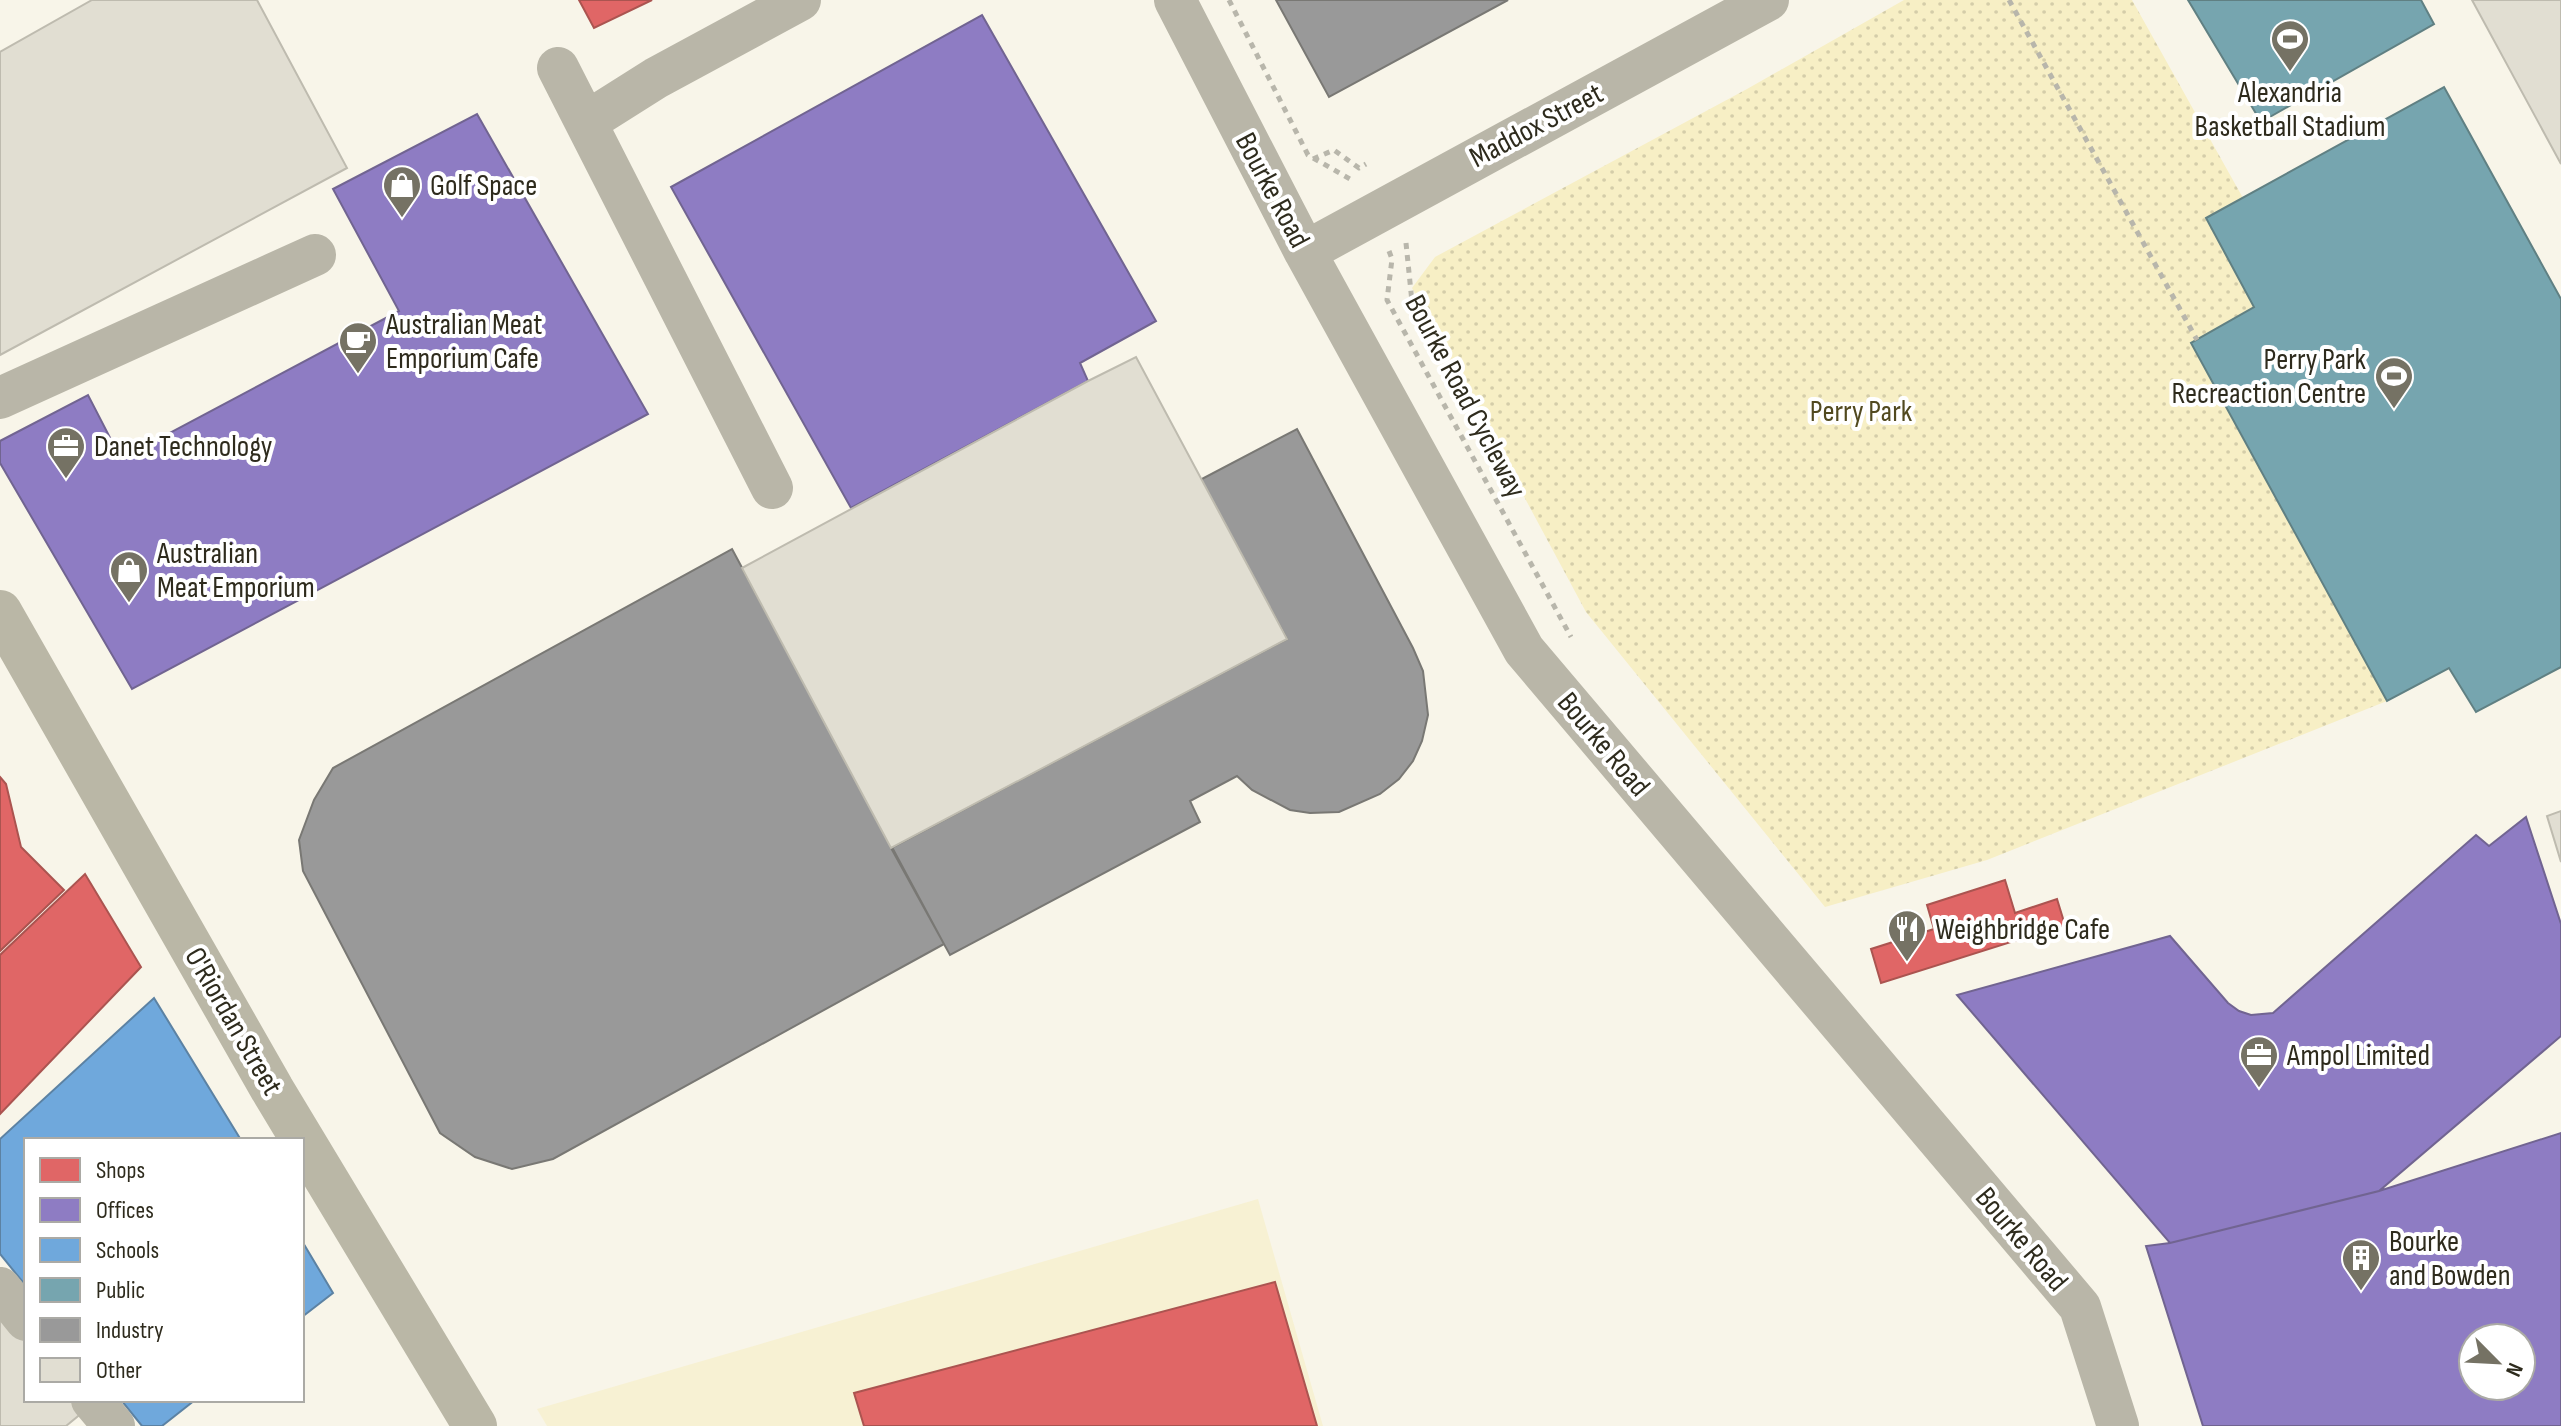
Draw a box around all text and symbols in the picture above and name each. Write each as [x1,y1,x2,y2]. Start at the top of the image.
sports icon: Alexandria Basketball Stadium [2269,18,2311,73]
place label: Alexandria Basketball Stadium [2194,75,2386,145]
street label: Maddox Street [1464,76,1609,176]
street label: Bourke Road [1227,127,1317,254]
shop icon: Golf Space [381,164,423,219]
place label: Golf Space [430,168,537,204]
street label: Bourke Road Cycleway [1397,289,1534,504]
place label: Australian Meat Emporium Cafe [385,307,543,377]
cafe icon: Australian Meat Emporium Cafe [337,320,379,375]
place label: Perry Park Recreaction Centre [2172,342,2367,412]
sports icon: Perry Park Recreaction Centre [2373,355,2415,410]
park label: Perry Park [1810,394,1913,430]
office icon: Danet Technology [45,425,87,480]
place label: Danet Technology [94,429,273,465]
place label: Australian Meat Emporium [156,536,315,606]
shop icon: Australian Meat Emporium [108,549,150,604]
street label: Bourke Road [1549,685,1657,804]
restaurant icon: Weighbridge Cafe [1886,908,1928,963]
place label: Weighbridge Cafe [1935,912,2110,948]
street label: O'Riordan Street [176,941,290,1102]
office icon: Ampol Limited [2238,1034,2280,1089]
place label: Ampol Limited [2286,1038,2430,1074]
legend [24,1138,304,1402]
text: Shops [96,1156,145,1185]
street label: Bourke Road [1967,1180,2075,1299]
text: Offices [96,1196,154,1225]
place label: Bourke and Bowden [2389,1224,2510,1294]
text: Schools [96,1236,159,1265]
building icon: Bourke and Bowden [2340,1237,2382,1292]
text: Public [96,1276,145,1305]
text: Industry [96,1316,163,1345]
north arrow [2457,1322,2537,1402]
text: Other [96,1356,142,1385]
text: N [2499,1359,2529,1380]

